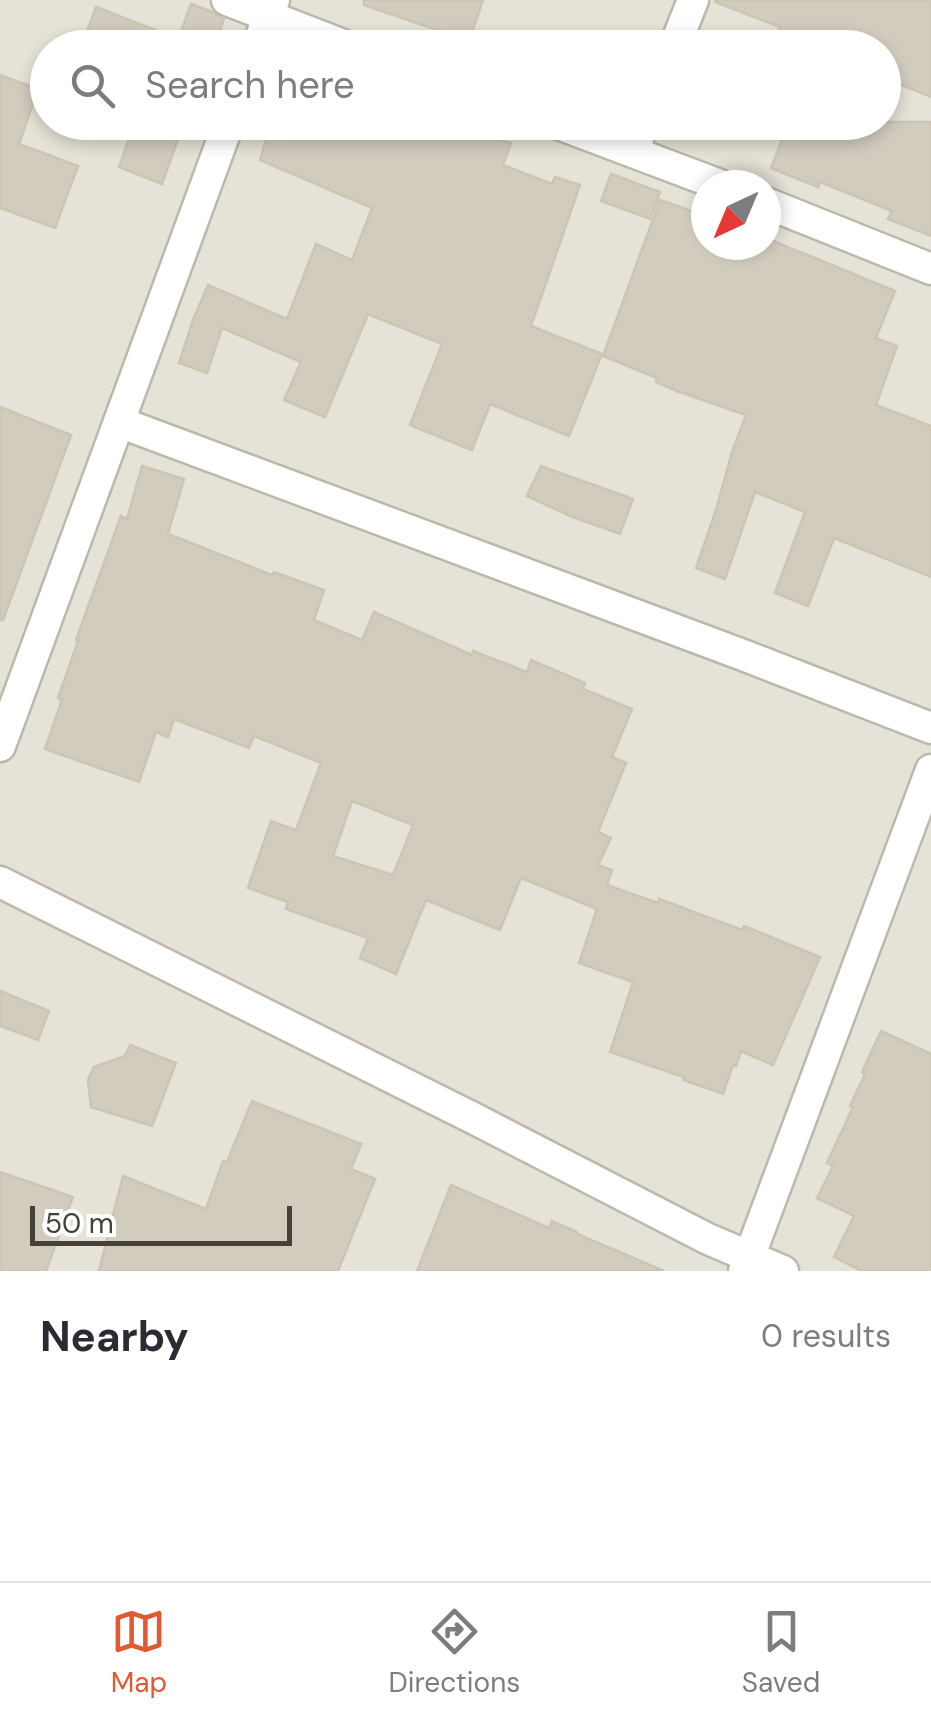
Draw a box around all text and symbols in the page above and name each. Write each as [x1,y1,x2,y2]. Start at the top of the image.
search box [30,30,901,140]
icon: search [65,58,120,113]
text: Search here [145,60,355,110]
north arrow [691,170,781,260]
scale bar [30,1201,292,1246]
text: 50 m [45,1205,114,1242]
text: Nearby [40,1309,189,1364]
text: 0 results [761,1315,891,1357]
tab: Map [111,1604,167,1701]
tab: Directions [389,1604,520,1701]
tab: Saved [742,1604,820,1701]

